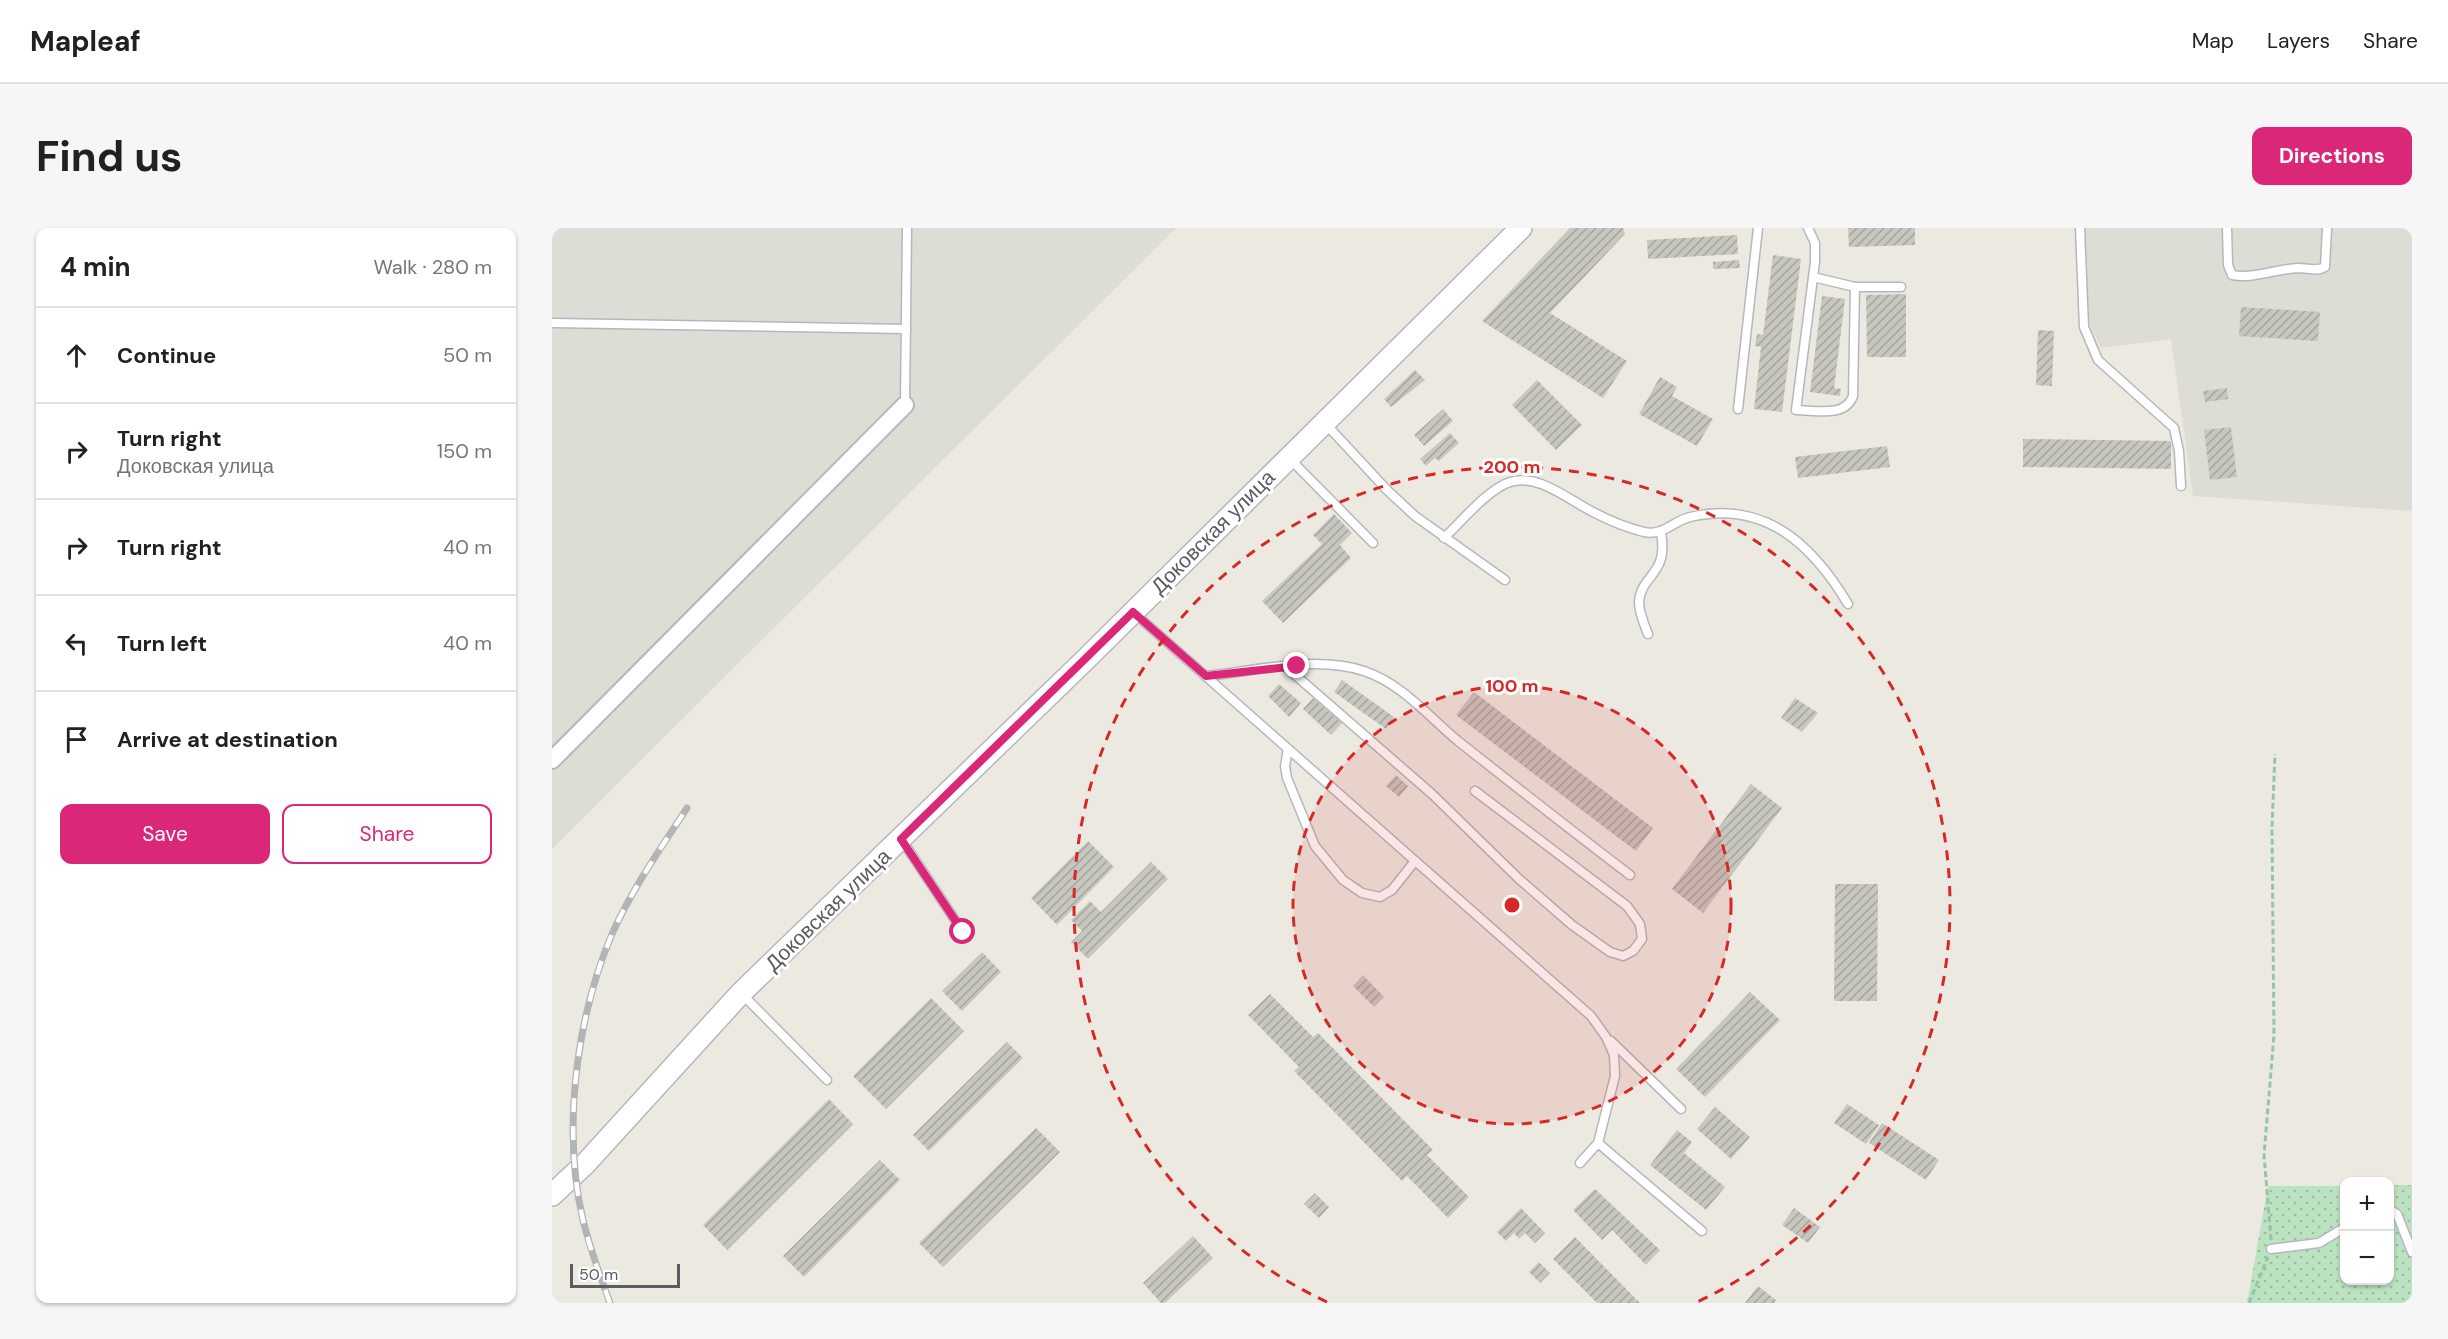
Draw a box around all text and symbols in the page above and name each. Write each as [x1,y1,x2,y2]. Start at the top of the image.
text: Mapleaf [30,23,141,60]
text: Map [2192,27,2234,55]
text: Layers [2267,27,2330,55]
text: Share [2363,27,2418,55]
button: Directions [2252,127,2412,185]
text: Find us [36,129,182,184]
text: 4 min [60,250,131,284]
text: Walk · 280 m [373,254,492,280]
icon: ahead [60,339,93,372]
text: Continue [117,341,216,370]
text: 50 m [443,342,492,368]
text: Turn right [117,424,222,453]
icon: right [60,435,93,468]
text: 150 m [437,438,492,464]
text: Доковская улица [117,453,274,479]
text: 200 m [1484,455,1540,479]
street label: Доковская улица [1145,464,1281,600]
icon: right [60,531,93,564]
text: Turn right [117,533,222,562]
text: 40 m [443,534,492,560]
icon: left [60,627,93,660]
text: Turn left [117,629,207,658]
text: 40 m [443,630,492,656]
route end [1283,652,1309,678]
text: 100 m [1485,674,1539,698]
icon: arrive [60,723,93,756]
text: Arrive at destination [117,725,338,754]
button: Save [60,804,270,864]
button: Share [282,804,492,864]
street label: Доковская улица [759,843,897,977]
centre of rings [1502,895,1522,915]
route start [949,918,975,944]
map controls [2340,1177,2394,1285]
button: + [2340,1177,2394,1231]
button: − [2340,1231,2394,1285]
scale bar [570,1261,680,1288]
text: 50 m [579,1264,618,1285]

